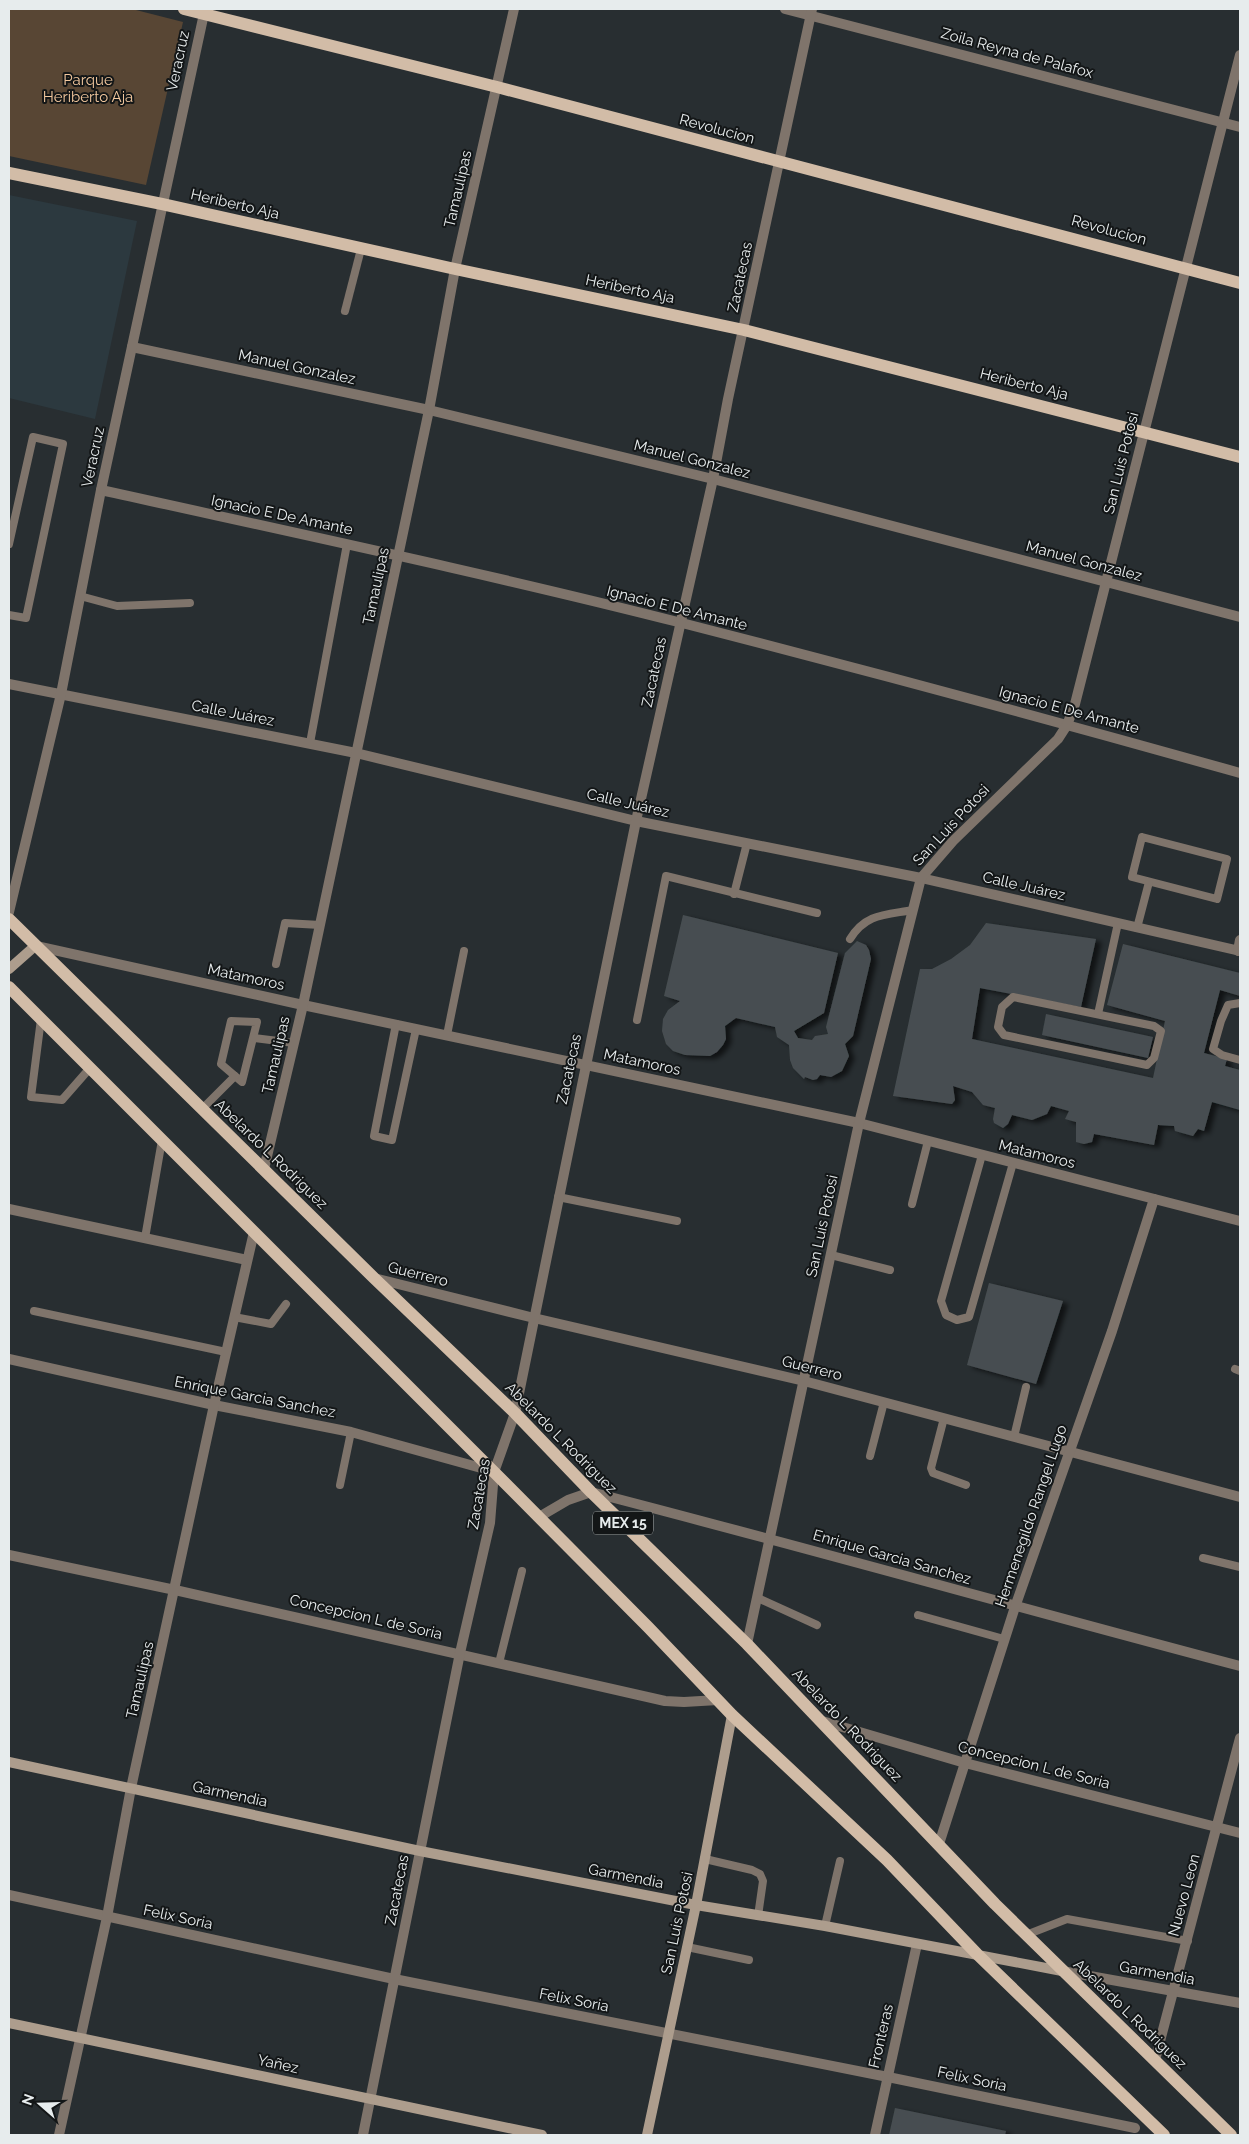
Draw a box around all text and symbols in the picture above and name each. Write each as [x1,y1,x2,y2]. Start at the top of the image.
street label: Zoila Reyna de Palafox [939,24,1096,82]
street label: Veracruz [163,29,193,93]
park label: Parque Heriberto Aja [43,71,133,106]
street label: Revolucion [677,110,757,148]
street label: Tamaulipas [440,149,476,229]
street label: Heriberto Aja [189,185,281,223]
street label: Revolucion [1069,211,1149,249]
street label: Zacatecas [724,240,756,314]
street label: Heriberto Aja [584,271,676,307]
street label: Manuel Gonzalez [237,346,357,388]
street label: Heriberto Aja [978,364,1070,404]
street label: San Luis Potosi [1100,410,1142,516]
street label: Veracruz [78,425,108,489]
street label: Manuel Gonzalez [632,436,752,482]
street label: Ignacio E De Amante [210,491,355,539]
street label: Manuel Gonzalez [1024,537,1144,585]
street label: Tamaulipas [359,546,393,626]
street label: Ignacio E De Amante [605,582,749,634]
street label: Zacatecas [638,635,670,709]
street label: Ignacio E De Amante [997,683,1141,737]
street label: Calle Juárez [190,696,276,730]
street label: San Luis Potosi [909,781,993,869]
street label: Calle Juárez [585,785,671,821]
street label: Calle Juárez [981,868,1067,904]
street label: Matamoros [206,960,286,994]
street label: Tamaulipas [258,1015,294,1095]
street label: Zacatecas [553,1032,585,1106]
street label: Matamoros [602,1045,682,1079]
street label: Abelardo L Rodriguez [211,1095,331,1213]
street label: Matamoros [997,1136,1077,1172]
street label: San Luis Potosi [802,1173,842,1279]
street label: Guerrero [386,1258,450,1290]
street label: Guerrero [780,1352,844,1384]
street label: Enrique Garcia Sanchez [173,1373,337,1421]
street label: Abelardo L Rodriguez [501,1378,621,1498]
street label: Hermenegildo Rangel Lugo [991,1422,1071,1610]
street label: Zacatecas [464,1457,494,1531]
road number: MEX 15 [593,1512,653,1535]
street label: Enrique Garcia Sanchez [811,1526,973,1588]
street label: Concepcion L de Soria [288,1591,444,1643]
street label: Tamaulipas [122,1640,158,1720]
street label: Abelardo L Rodriguez [788,1665,906,1785]
street label: Concepcion L de Soria [956,1737,1112,1793]
street label: Garmendia [191,1777,269,1811]
street label: Nuevo Leon [1164,1852,1204,1938]
street label: Zacatecas [381,1853,413,1927]
street label: Garmendia [587,1860,665,1892]
street label: San Luis Potosi [657,1870,697,1976]
street label: Felix Soria [142,1901,214,1933]
street label: Abelardo L Rodriguez [1070,1955,1190,2073]
street label: Garmendia [1118,1958,1196,1988]
street label: Felix Soria [538,1984,610,2016]
street label: Fronteras [865,2002,897,2070]
street label: Yañez [256,2051,300,2077]
street label: Felix Soria [936,2063,1008,2095]
north arrow [15,2079,65,2129]
text: N [18,2092,37,2107]

